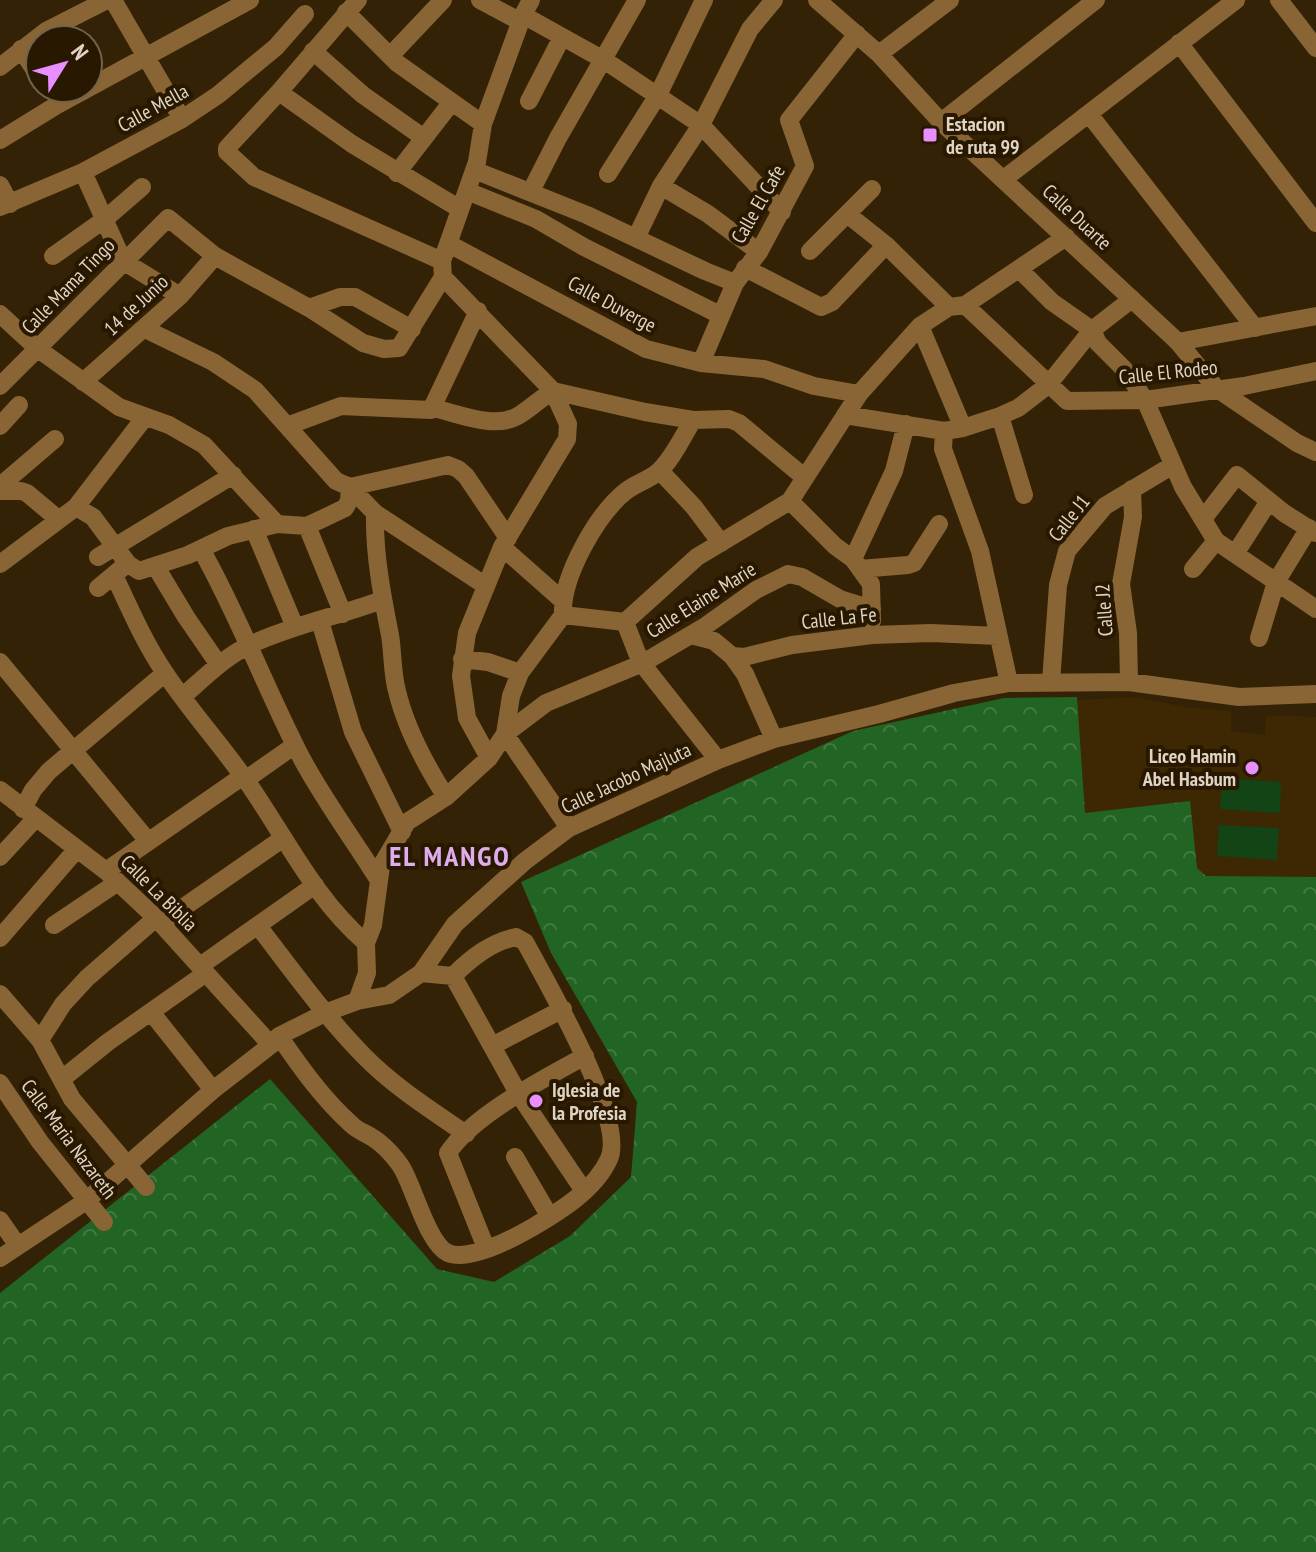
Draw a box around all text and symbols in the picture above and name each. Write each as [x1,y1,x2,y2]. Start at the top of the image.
north arrow [24,24,104,104]
text: N [65,39,95,65]
street label: Calle Mella [113,78,193,138]
place label: Estacion de ruta 99 [946,111,1020,160]
marker: Estacion de ruta 99 [921,126,939,144]
street label: Calle El Cafe [725,160,791,248]
street label: Calle Duarte [1037,178,1117,256]
street label: Calle Mama Tingo [16,233,120,339]
street label: 14 de Junio [98,269,174,341]
street label: Calle Duverge [563,270,661,338]
street label: Calle El Rodeo [1117,354,1219,390]
street label: Calle J1 [1043,489,1095,547]
street label: Calle Elaine Marie [641,556,761,644]
street label: Calle J2 [1089,583,1119,637]
street label: Calle La Fe [800,601,878,635]
street label: Calle Jacobo Majluta [557,737,695,819]
place label: Liceo Hamin Abel Hasbum [1142,743,1236,792]
marker: Liceo Hamin Abel Hasbum [1243,759,1261,777]
district label: EL MANGO [389,837,511,874]
street label: Calle La Biblia [115,849,203,937]
street label: Calle Maria Nazareth [15,1074,123,1204]
place label: Iglesia de la Profesia [552,1077,627,1126]
marker: Iglesia de la Profesia [527,1092,545,1110]

